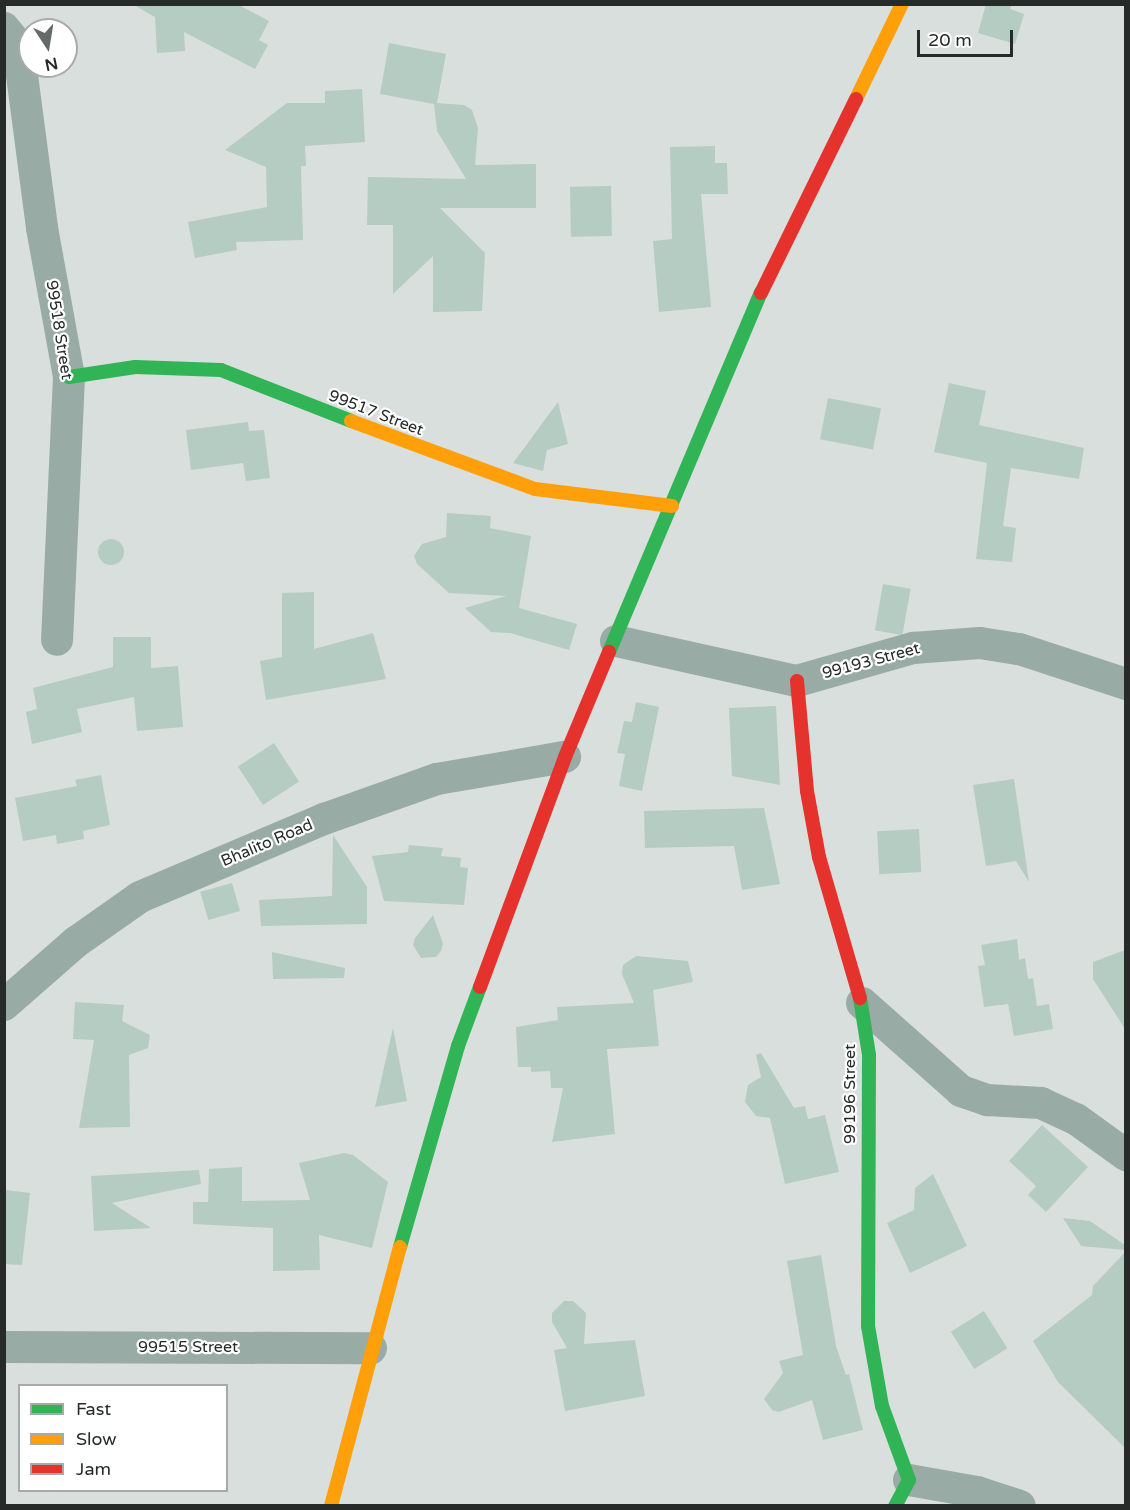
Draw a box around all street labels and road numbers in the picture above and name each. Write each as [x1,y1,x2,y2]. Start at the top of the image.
street label: 99518 Street [42,279,76,381]
street label: 99517 Street [326,386,426,440]
street label: 99193 Street [820,639,922,683]
street label: Bhalito Road [218,815,316,871]
street label: 99196 Street [840,1044,860,1144]
street label: 99515 Street [138,1337,238,1357]

